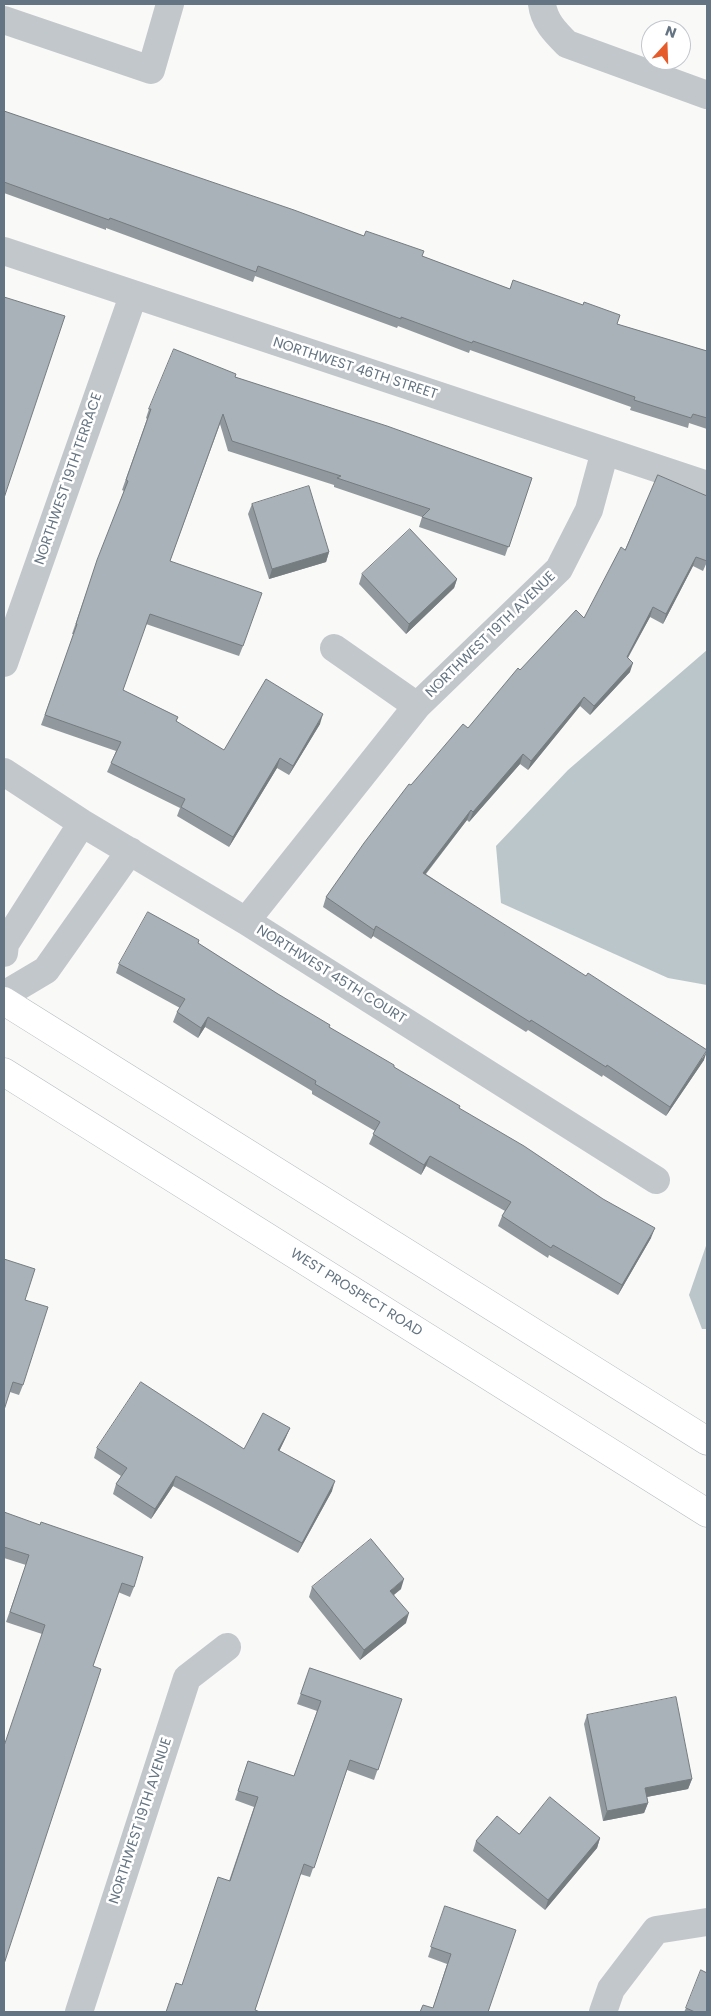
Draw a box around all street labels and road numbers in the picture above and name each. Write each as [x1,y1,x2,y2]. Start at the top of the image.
street label: NORTHWEST 46TH STREET [271,334,439,404]
street label: NORTHWEST 19TH TERRACE [32,391,106,567]
street label: NORTHWEST 19TH AVENUE [423,569,559,701]
street label: NORTHWEST 45TH COURT [253,922,409,1028]
street label: WEST PROSPECT ROAD [287,1245,425,1341]
street label: NORTHWEST 19TH AVENUE [106,1736,176,1906]

